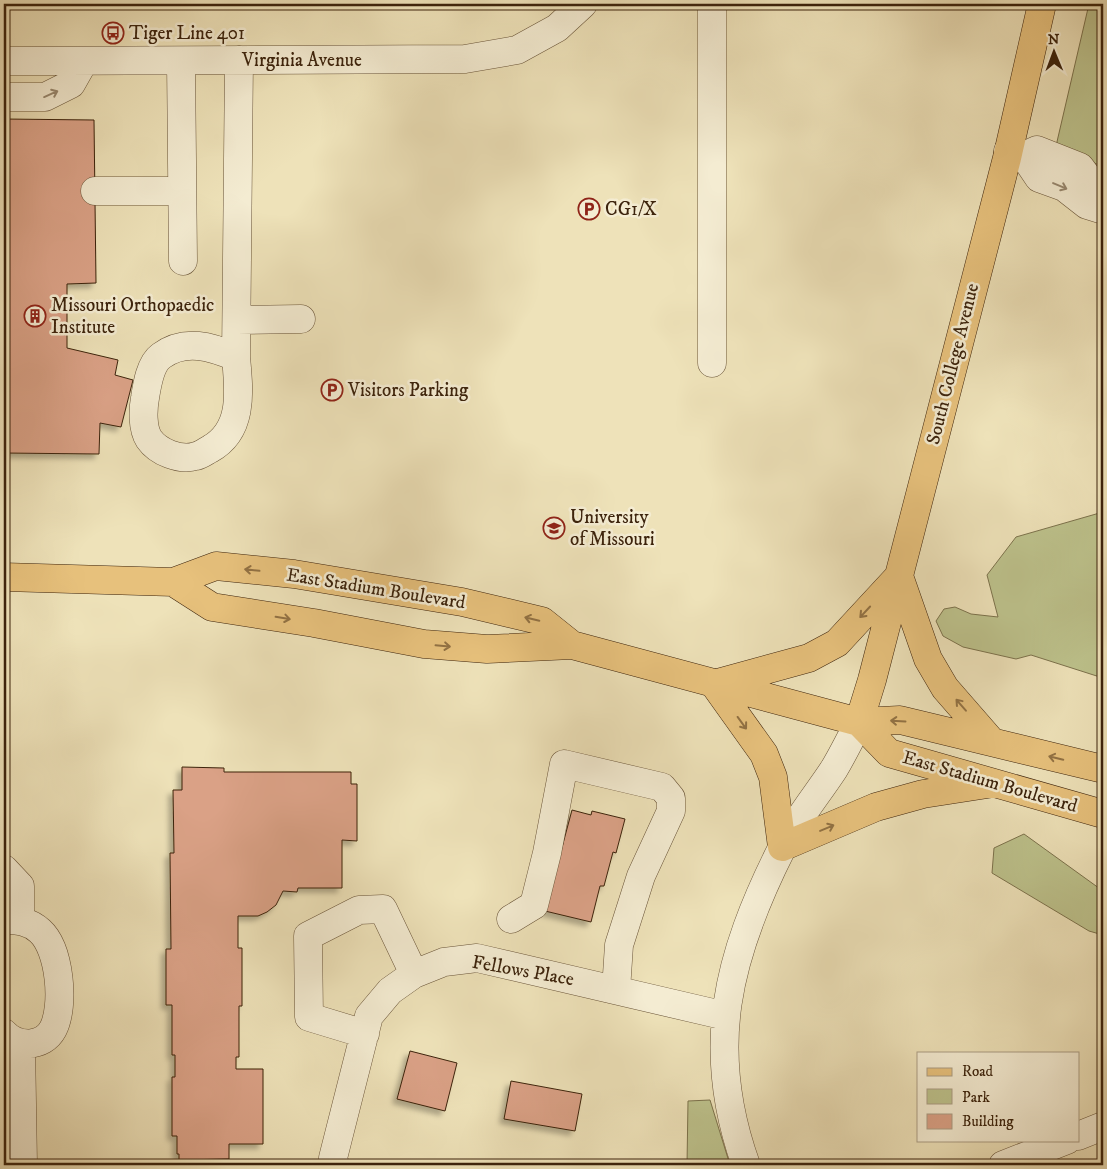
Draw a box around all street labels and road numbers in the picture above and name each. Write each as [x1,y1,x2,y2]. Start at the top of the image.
street label: Virginia Avenue [241,49,362,72]
street label: South College Avenue [922,281,984,447]
street label: East Stadium Boulevard [285,563,468,615]
street label: East Stadium Boulevard [900,746,1081,818]
street label: Fellows Place [470,951,576,991]

